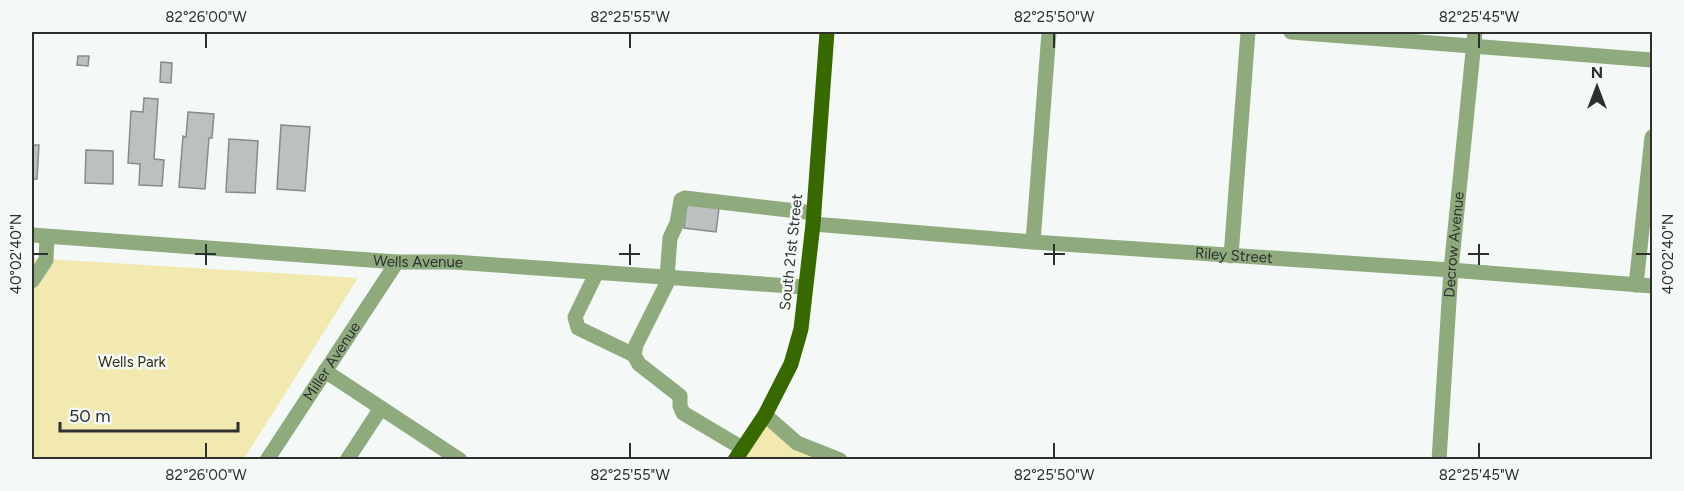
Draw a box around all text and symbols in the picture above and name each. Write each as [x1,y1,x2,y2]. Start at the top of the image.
text: 82°26'00"W [165,8,247,26]
text: 82°25'55"W [590,8,670,26]
text: 82°25'50"W [1014,8,1095,26]
text: 82°25'45"W [1439,8,1520,26]
north arrow [1567,57,1627,117]
text: N [1591,63,1603,82]
street label: Decrow Avenue [1440,191,1468,298]
street label: South 21st Street [776,193,806,311]
text: 40°02'40"N [7,214,25,294]
text: 40°02'40"N [1659,214,1677,294]
street label: Riley Street [1194,244,1274,267]
street label: Wells Avenue [372,251,464,272]
street label: Miller Avenue [299,319,364,404]
park label: Wells Park [98,353,167,371]
scale bar [60,395,238,433]
text: 50 m [69,405,111,427]
text: 82°26'00"W [165,466,247,484]
text: 82°25'55"W [590,466,670,484]
text: 82°25'50"W [1014,466,1095,484]
text: 82°25'45"W [1439,466,1520,484]

